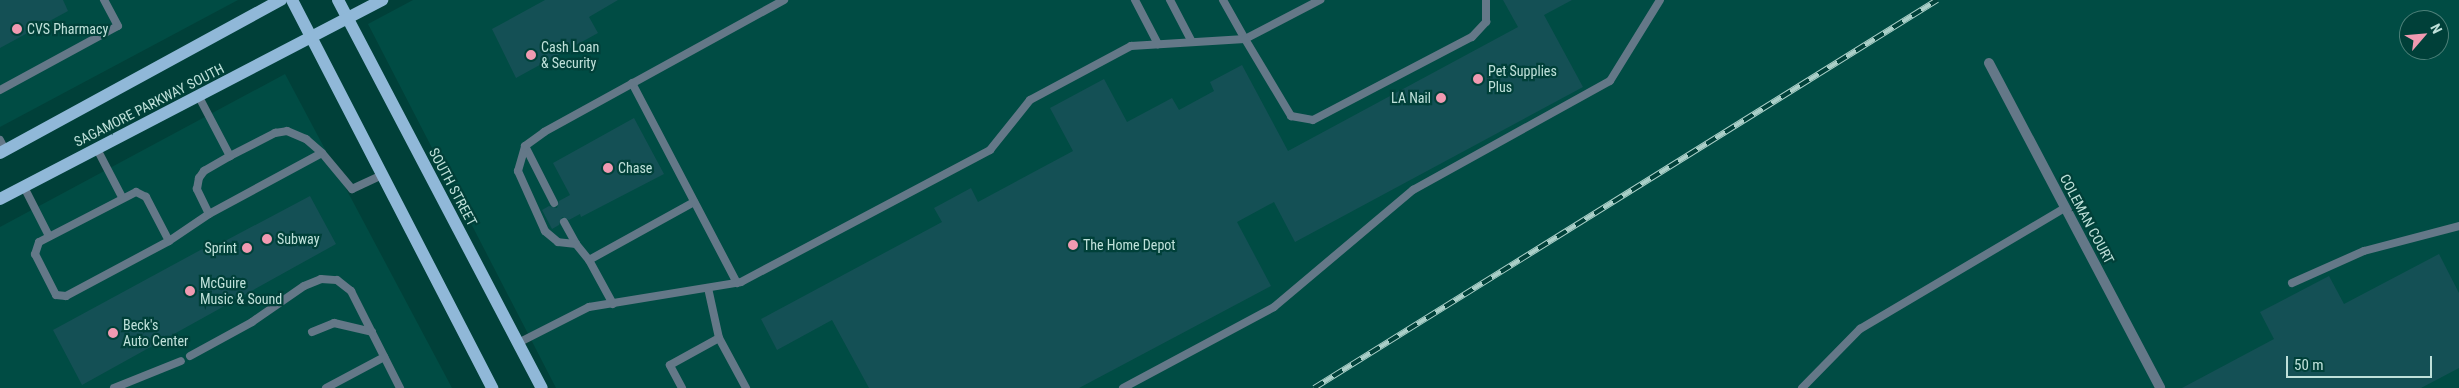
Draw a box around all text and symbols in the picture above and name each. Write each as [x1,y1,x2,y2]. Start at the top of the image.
north arrow [2399,10,2449,60]
place label: CVS Pharmacy [27,21,108,37]
text: N [2427,21,2446,36]
marker: CVS Pharmacy [11,23,23,35]
place label: Cash Loan & Security [541,39,599,72]
marker: Cash Loan & Security [525,49,537,61]
street label: SAGAMORE PARKWAY SOUTH [71,60,227,150]
place label: Pet Supplies Plus [1488,63,1557,95]
marker: Pet Supplies Plus [1472,73,1484,85]
place label: LA Nail [1391,90,1431,106]
marker: LA Nail [1435,92,1447,104]
street label: SOUTH STREET [425,145,481,229]
place label: Chase [618,160,652,176]
marker: Chase [602,162,614,174]
street label: COLEMAN COURT [2056,171,2118,267]
place label: Subway [277,231,319,247]
marker: Subway [261,233,273,245]
place label: The Home Depot [1083,237,1175,253]
marker: The Home Depot [1067,239,1079,251]
place label: Sprint [204,240,237,256]
marker: Sprint [241,242,253,254]
place label: McGuire Music & Sound [200,275,282,308]
marker: McGuire Music & Sound [184,285,196,297]
place label: Beck's Auto Center [123,317,188,350]
marker: Beck's Auto Center [107,327,119,339]
scale bar [2289,346,2435,378]
text: 50 m [2294,356,2324,374]

